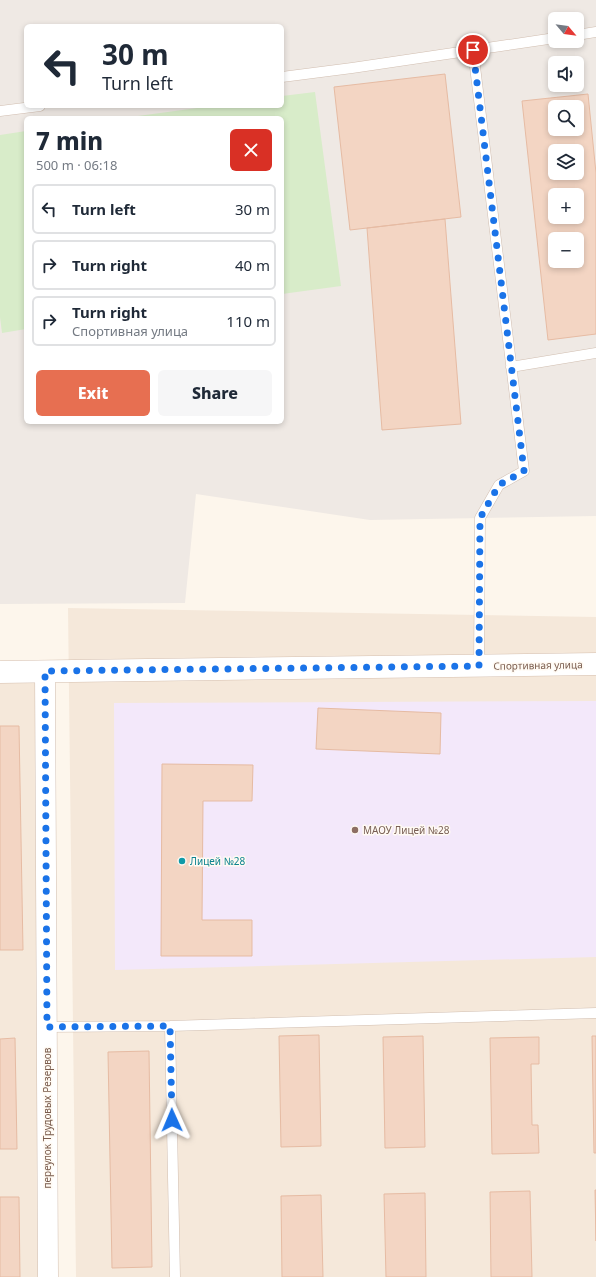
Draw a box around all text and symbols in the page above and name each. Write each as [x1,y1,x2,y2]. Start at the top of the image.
north arrow [548,12,584,48]
map controls [548,12,584,268]
pin [456,33,490,67]
text: 30 m [102,35,169,73]
icon: arrive [462,39,484,61]
icon: left [36,40,88,92]
button: sound [548,56,584,92]
text: Turn left [102,71,173,95]
button: search [548,100,584,136]
text: 7 min [36,124,103,157]
button: close [230,129,272,171]
button: layers [548,144,584,180]
text: 500 m · 06:18 [36,156,117,174]
button: + [548,188,584,224]
icon: left [38,198,60,220]
text: Turn left [72,199,136,219]
text: 30 m [235,199,270,219]
button: − [548,232,584,268]
icon: right [38,254,60,276]
text: Turn right [72,255,147,275]
text: 40 m [235,255,270,275]
text: Turn right [72,302,147,322]
icon: right [38,310,60,332]
text: 110 m [226,311,270,331]
text: Спортивная улица [72,322,188,340]
button: Exit [36,370,150,416]
button: Share [158,370,272,416]
street label: Спортивная улица [493,657,583,673]
place label: МАОУ Лицей №28 [363,823,450,837]
marker: МАОУ Лицей №28 [350,825,360,835]
place label: Лицей №28 [190,854,246,868]
marker: Лицей №28 [177,856,187,866]
street label: переулок Трудовых Резервов [40,1047,54,1188]
position arrow [151,1099,193,1141]

